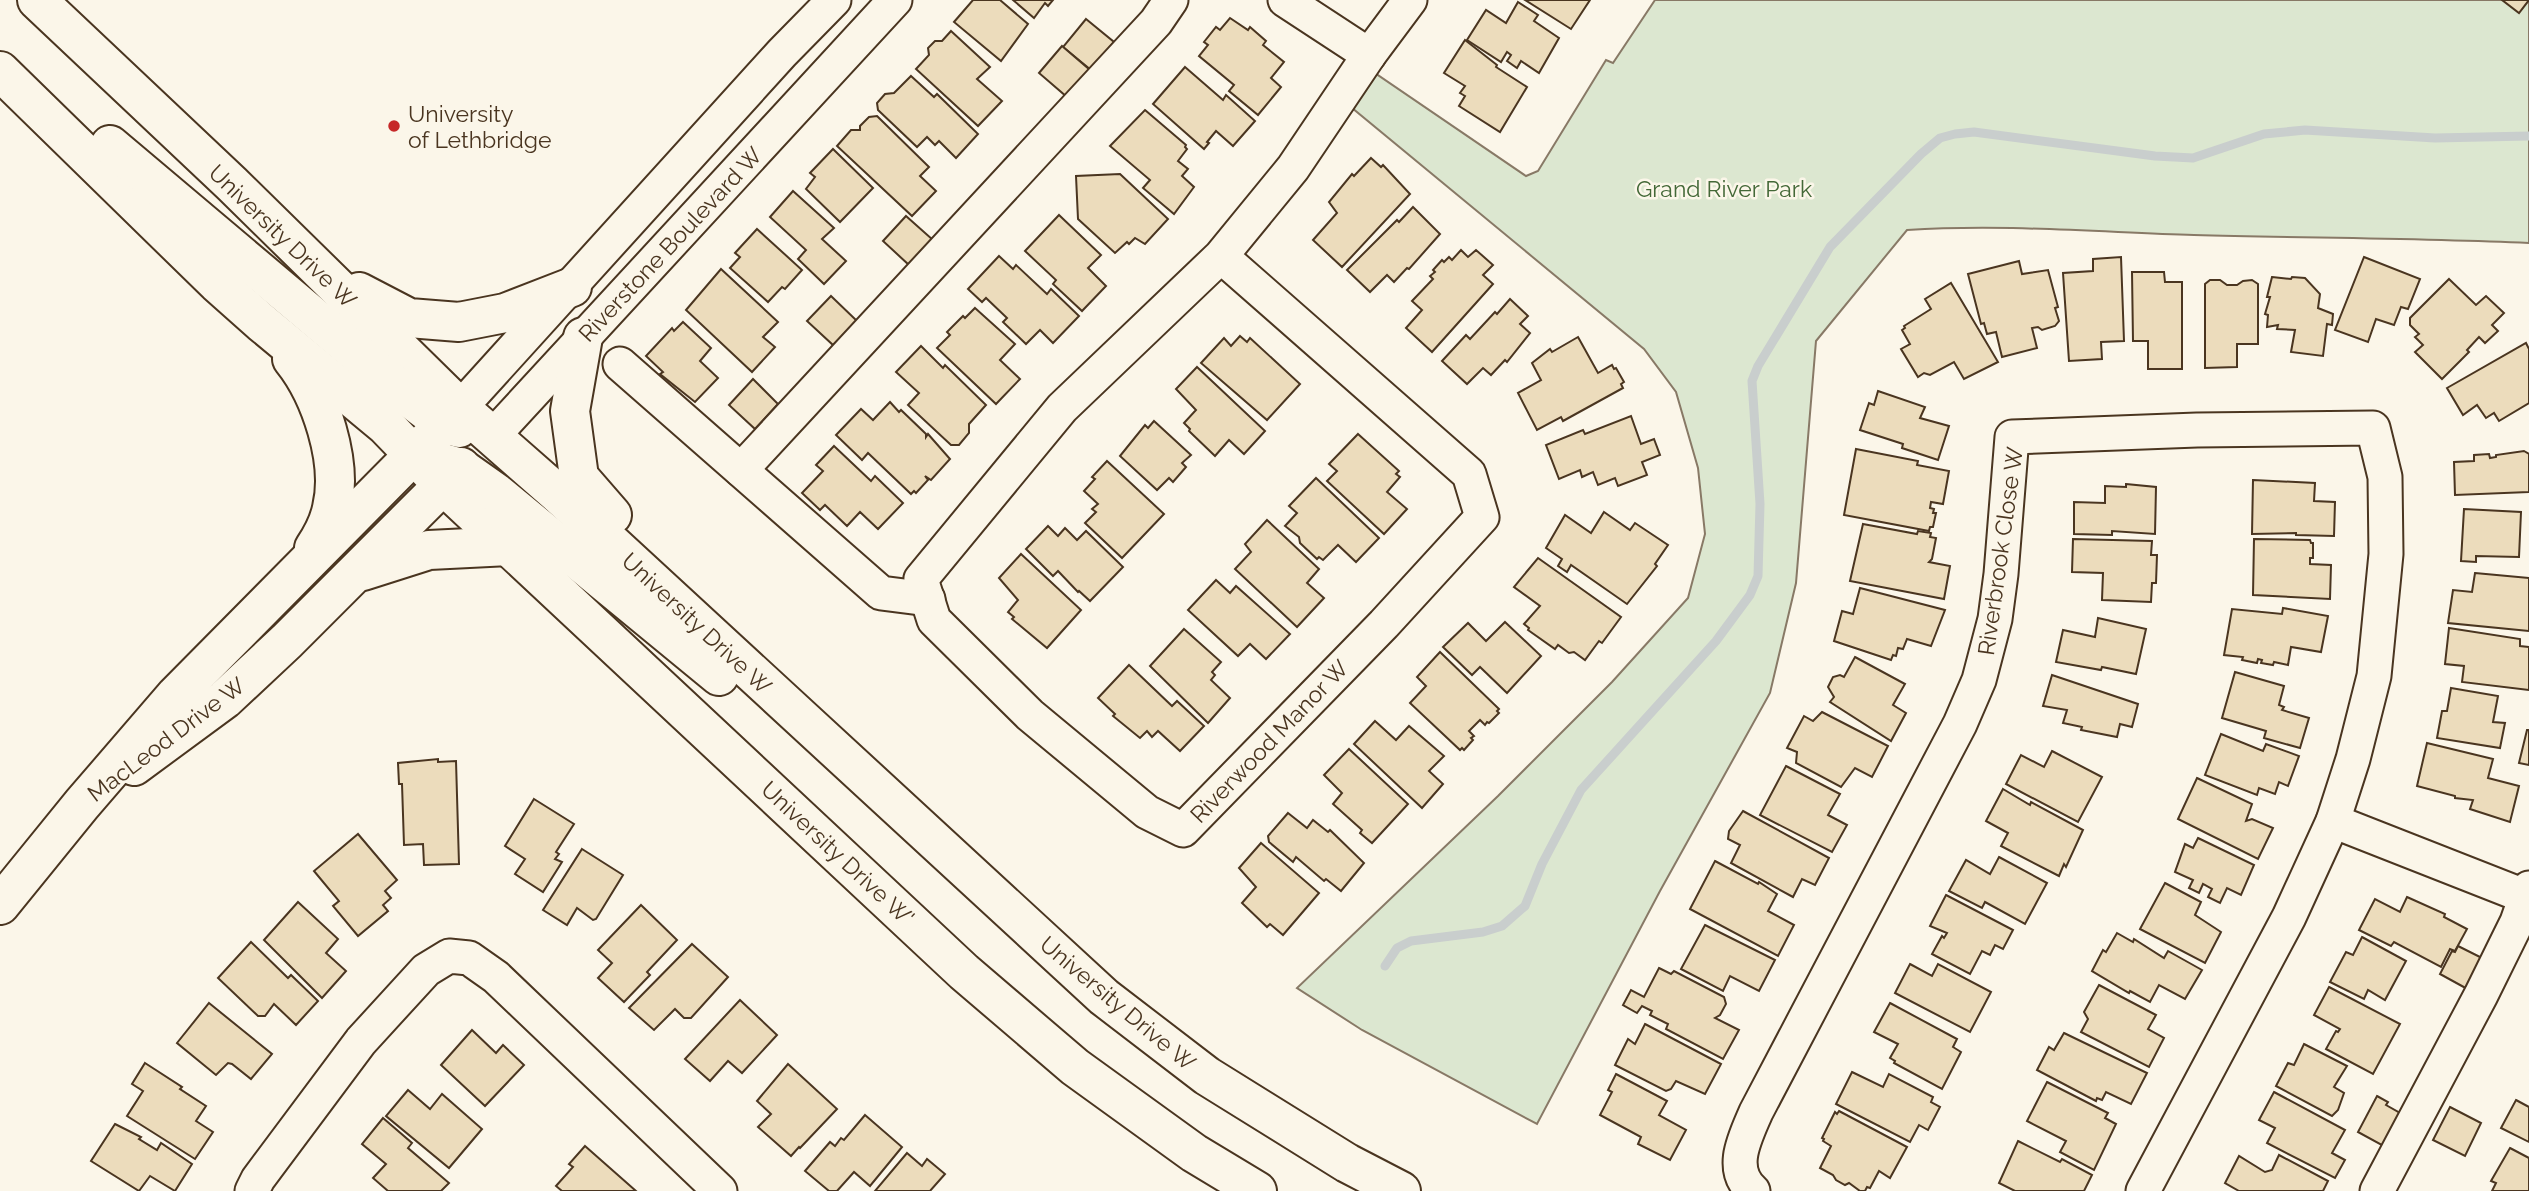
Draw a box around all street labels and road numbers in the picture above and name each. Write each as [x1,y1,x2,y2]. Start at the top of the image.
street label: Riverstone Boulevard W [573,141,767,347]
street label: University Drive W [204,159,362,313]
street label: Riverbrook Close W [1972,445,2028,657]
street label: University Drive W [617,547,777,699]
street label: Riverwood Manor W [1184,654,1354,828]
street label: MacLeod Drive W [82,671,250,807]
street label: University Drive W' [756,775,920,931]
street label: University Drive W [1035,930,1201,1076]

